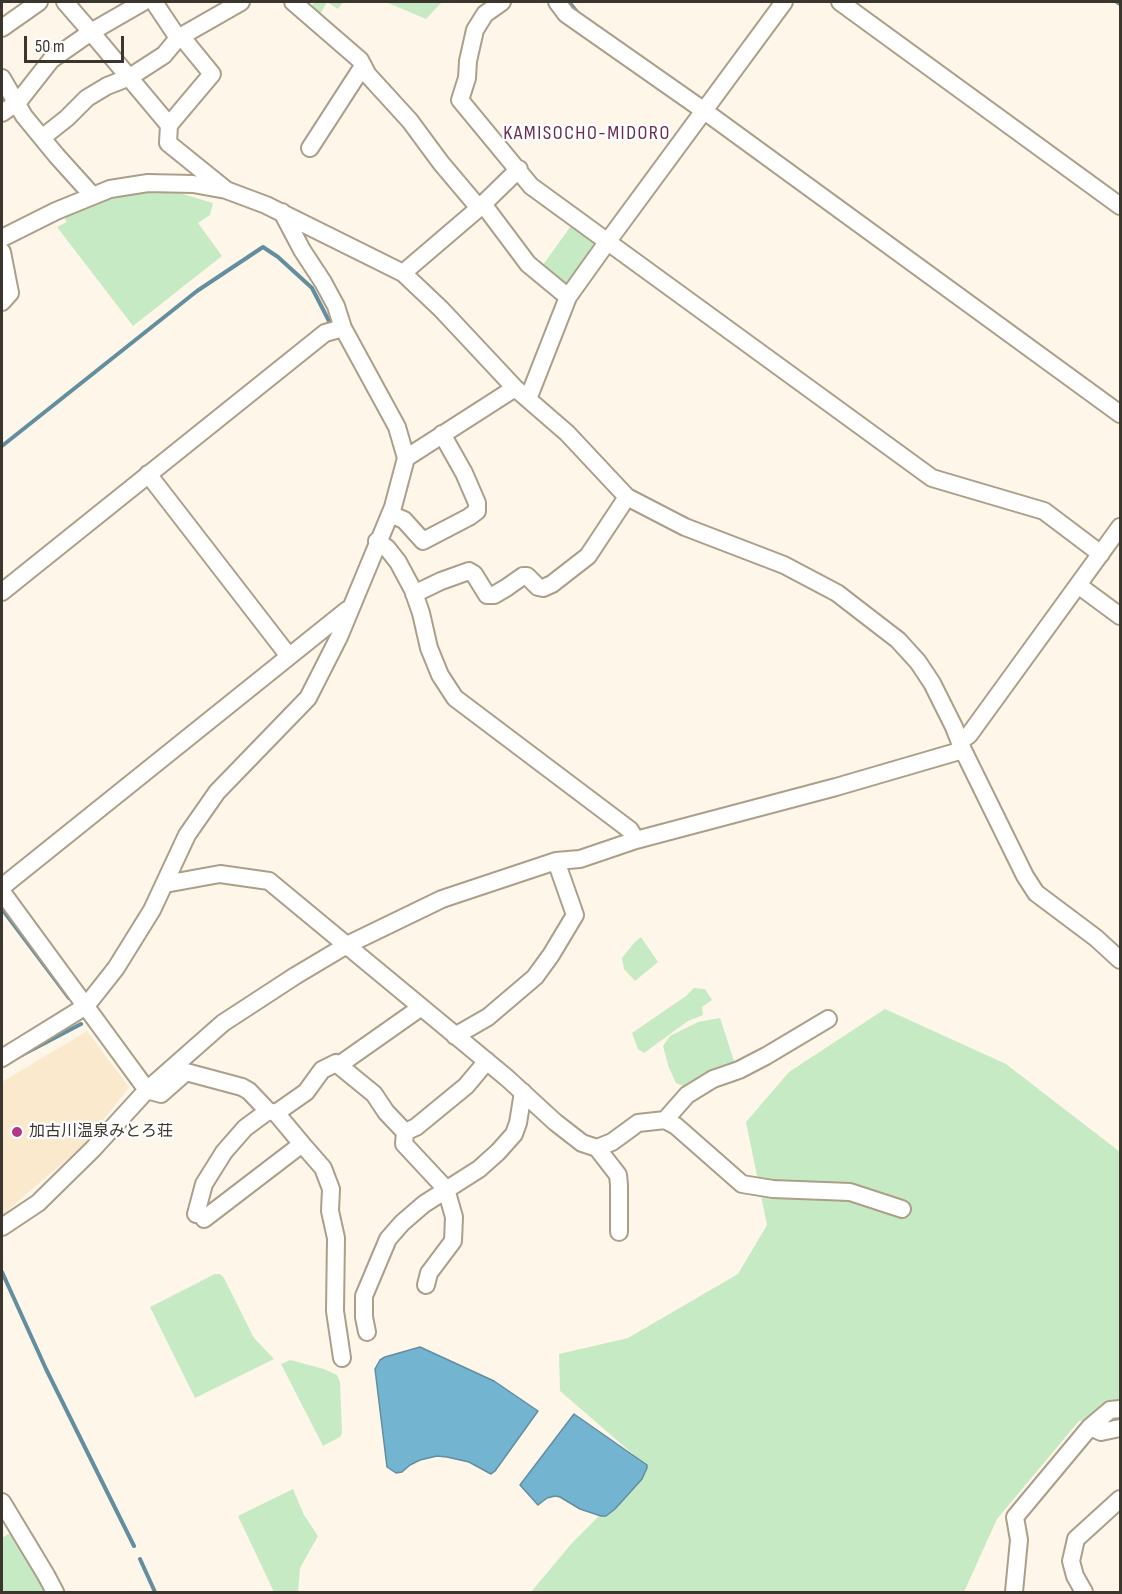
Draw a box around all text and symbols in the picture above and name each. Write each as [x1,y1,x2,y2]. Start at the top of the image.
scale bar [27,24,128,62]
text: 50 m [35,36,65,57]
district label: KAMISOCHO-MIDORO [503,122,671,146]
place label: 加古川温泉みとろ荘 [29,1122,173,1142]
marker: 加古川温泉みとろ荘 [10,1125,24,1139]

